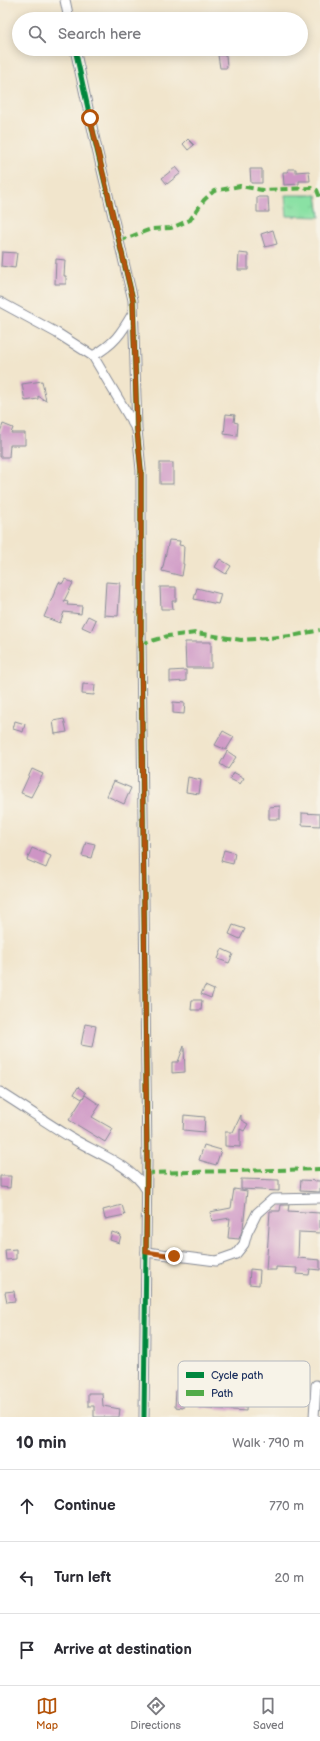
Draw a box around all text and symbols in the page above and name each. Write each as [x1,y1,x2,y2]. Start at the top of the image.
search box [12,12,308,56]
icon: search [26,23,48,45]
text: Search here [58,25,141,44]
route start [81,109,99,127]
route end [165,1247,183,1265]
legend [178,1361,310,1407]
text: Cycle path [211,1369,263,1382]
text: Path [211,1387,233,1400]
text: 10 min [16,1433,67,1453]
text: Walk · 790 m [232,1435,304,1451]
icon: ahead [16,1495,38,1517]
text: Continue [54,1496,116,1515]
text: 770 m [269,1498,304,1514]
icon: left [16,1567,38,1589]
text: Turn left [54,1568,111,1587]
text: 20 m [274,1570,304,1586]
icon: arrive [16,1639,38,1661]
text: Arrive at destination [54,1640,192,1659]
tab: Map [36,1695,58,1732]
tab: Directions [130,1695,181,1732]
tab: Saved [253,1695,284,1732]

